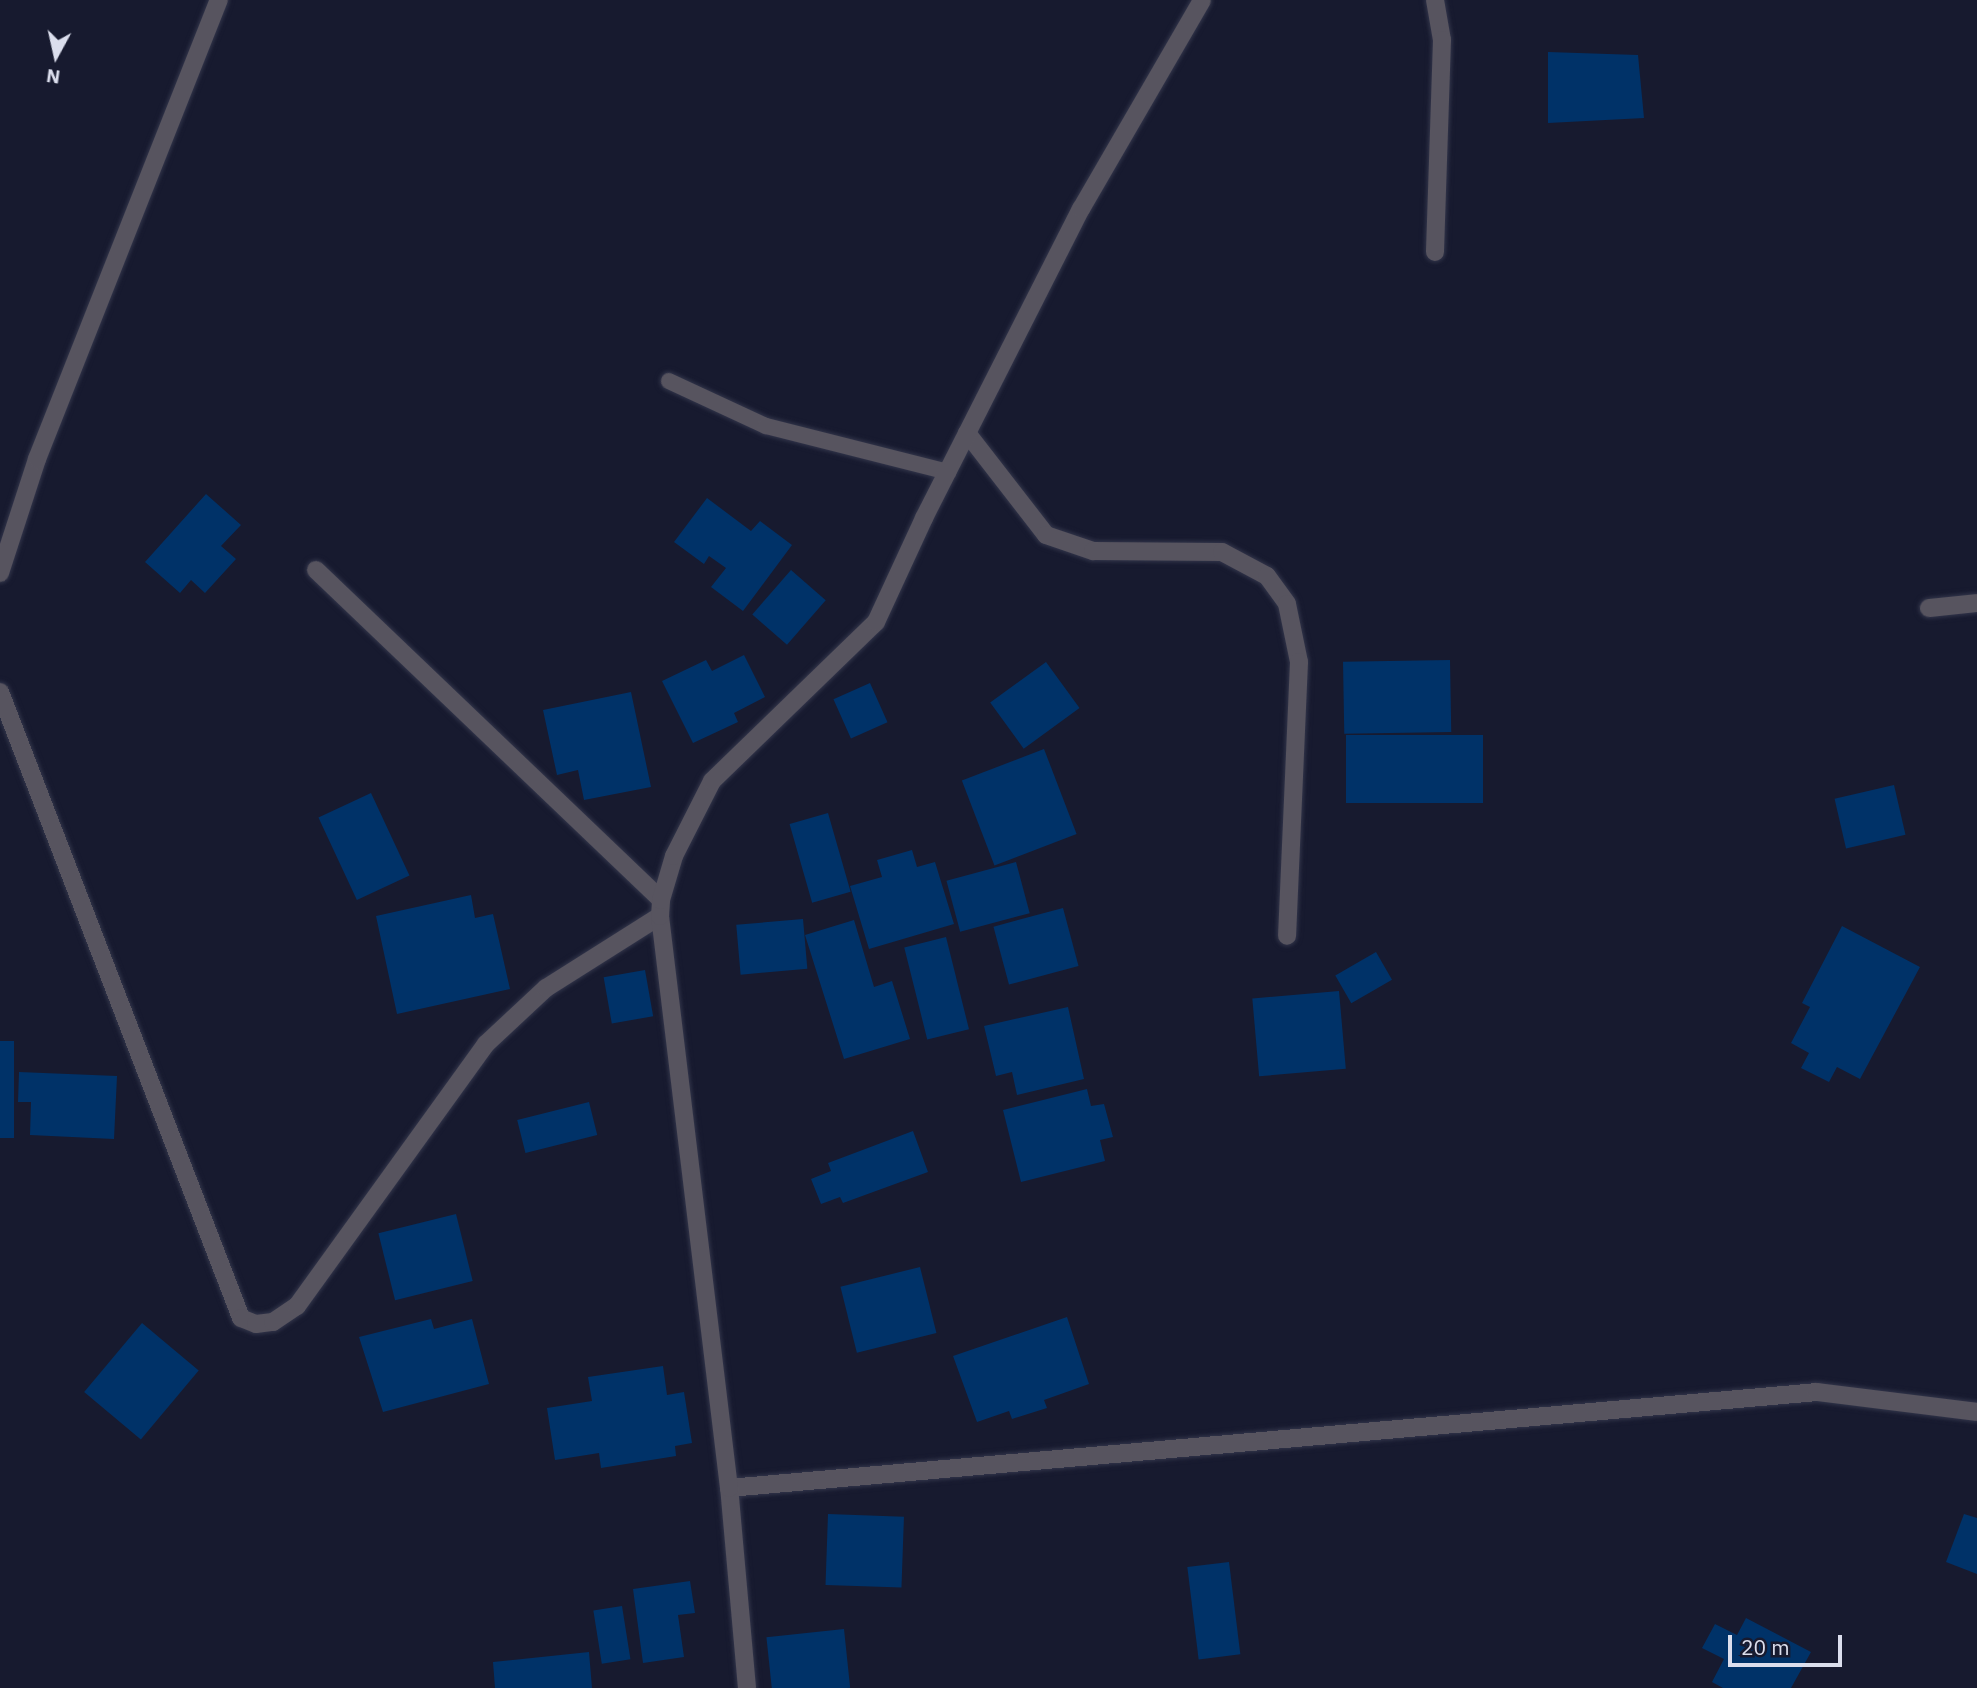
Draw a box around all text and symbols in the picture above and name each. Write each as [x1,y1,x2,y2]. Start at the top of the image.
north arrow [21,21,91,91]
text: N [45,64,62,90]
scale bar [1732,1622,1846,1666]
text: 20 m [1741,1633,1790,1661]

